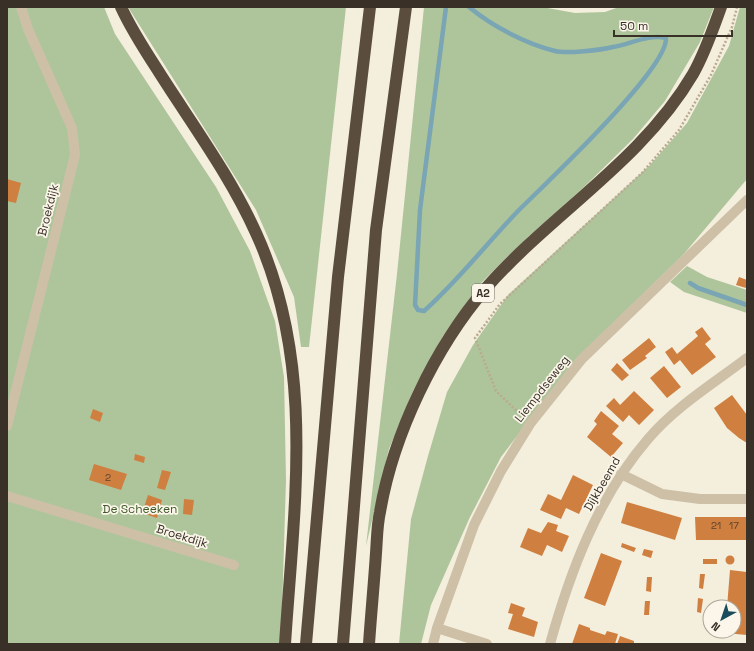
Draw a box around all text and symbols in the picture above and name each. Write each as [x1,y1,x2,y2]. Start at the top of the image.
scale bar [614,12,732,38]
text: 50 m [620,18,648,34]
street label: Broekdijk [34,182,62,238]
road number: A2 [472,284,494,302]
street label: Liempdseweg [511,353,573,425]
street label: Dijkbeemd [580,454,624,514]
house number: 2 [105,471,111,484]
park label: De Scheeken [103,501,177,517]
house number: 21 [711,519,721,532]
house number: 17 [729,519,739,532]
street label: Broekdijk [154,521,210,552]
north arrow [702,599,742,639]
text: N [708,619,723,634]

